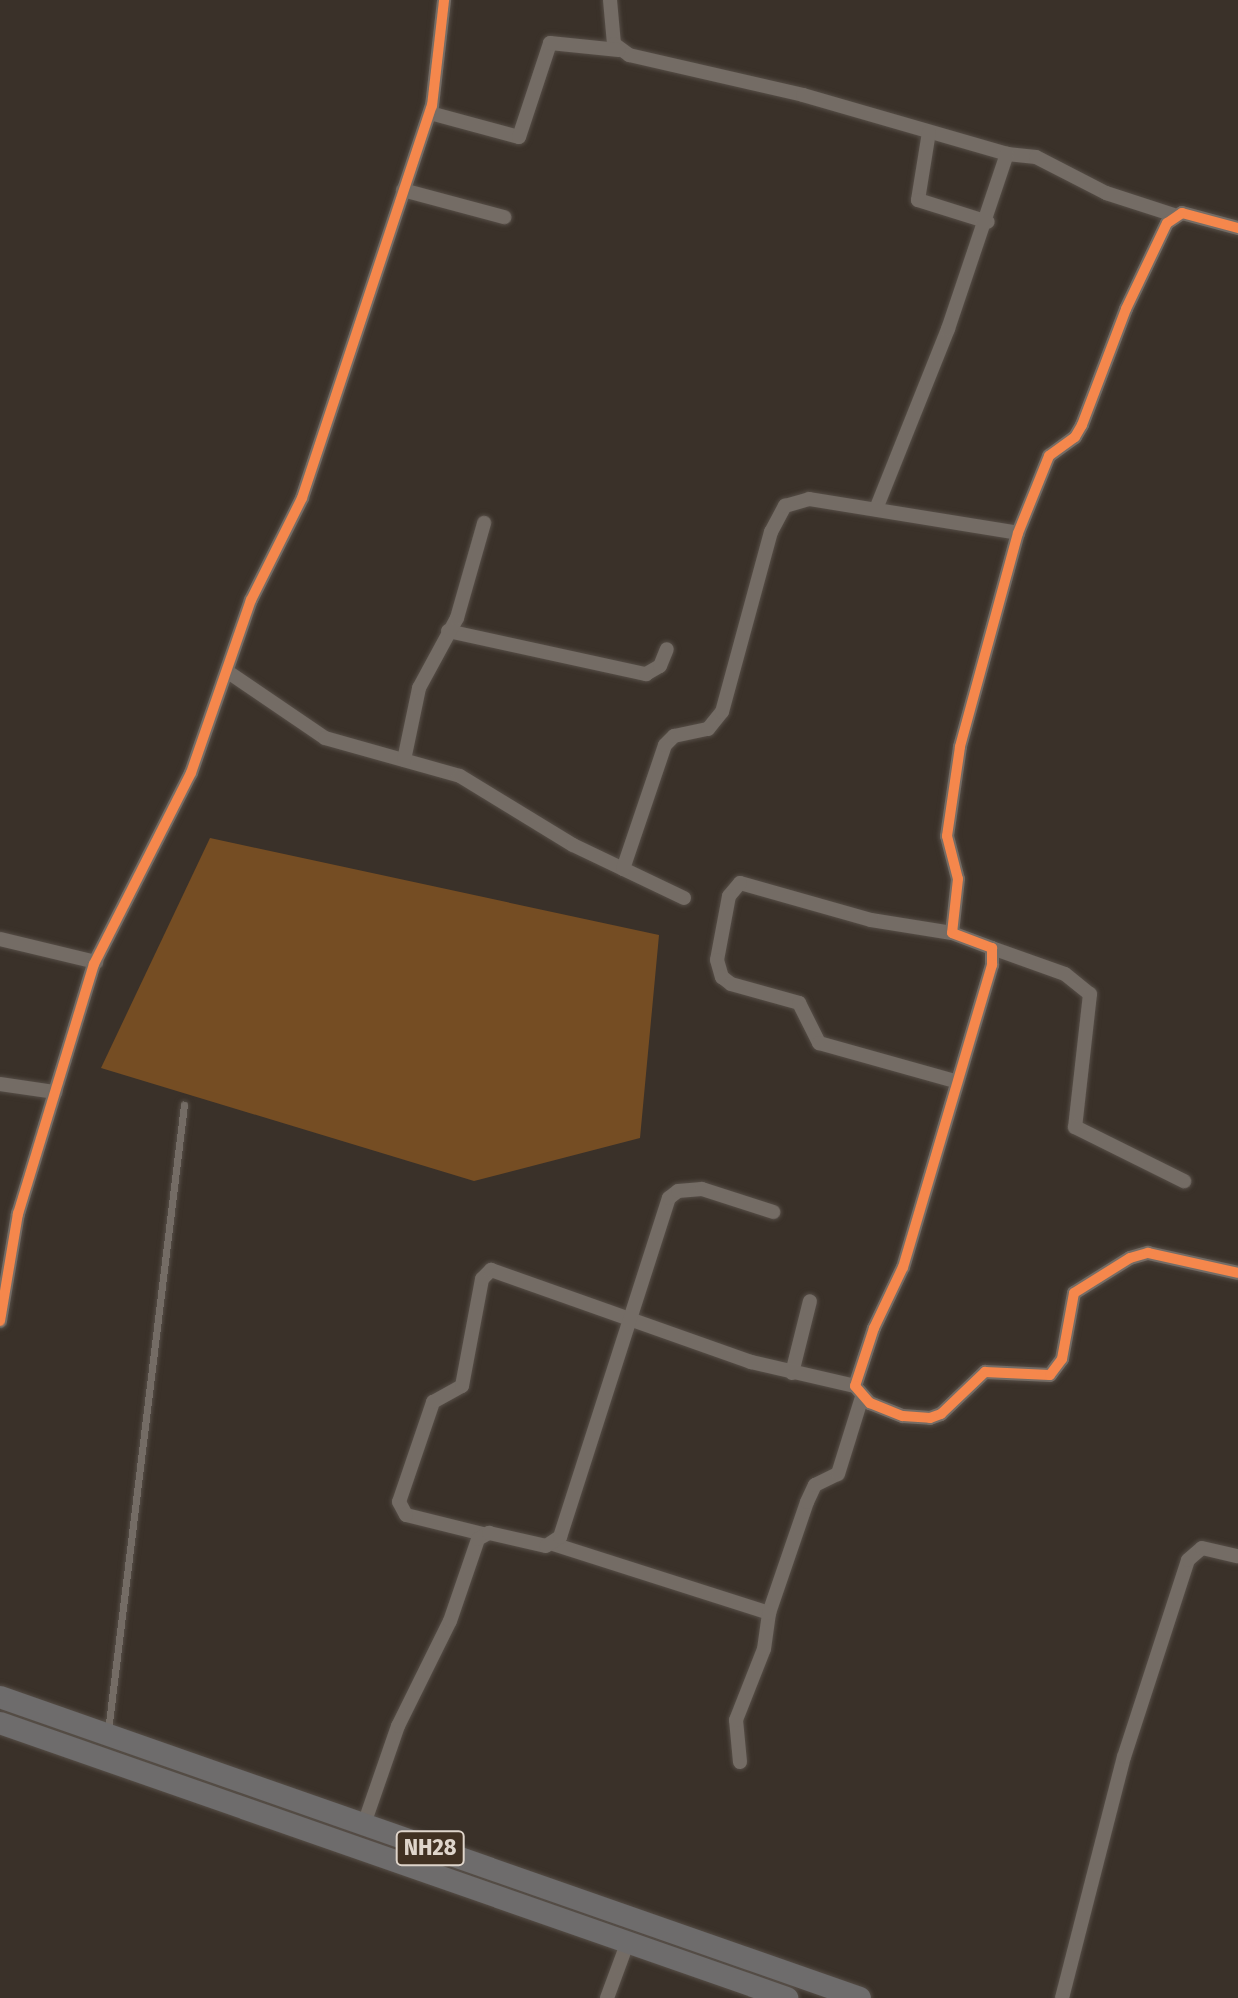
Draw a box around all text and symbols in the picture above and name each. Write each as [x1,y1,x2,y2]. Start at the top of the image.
road number: NH28 [394,1828,466,1868]

